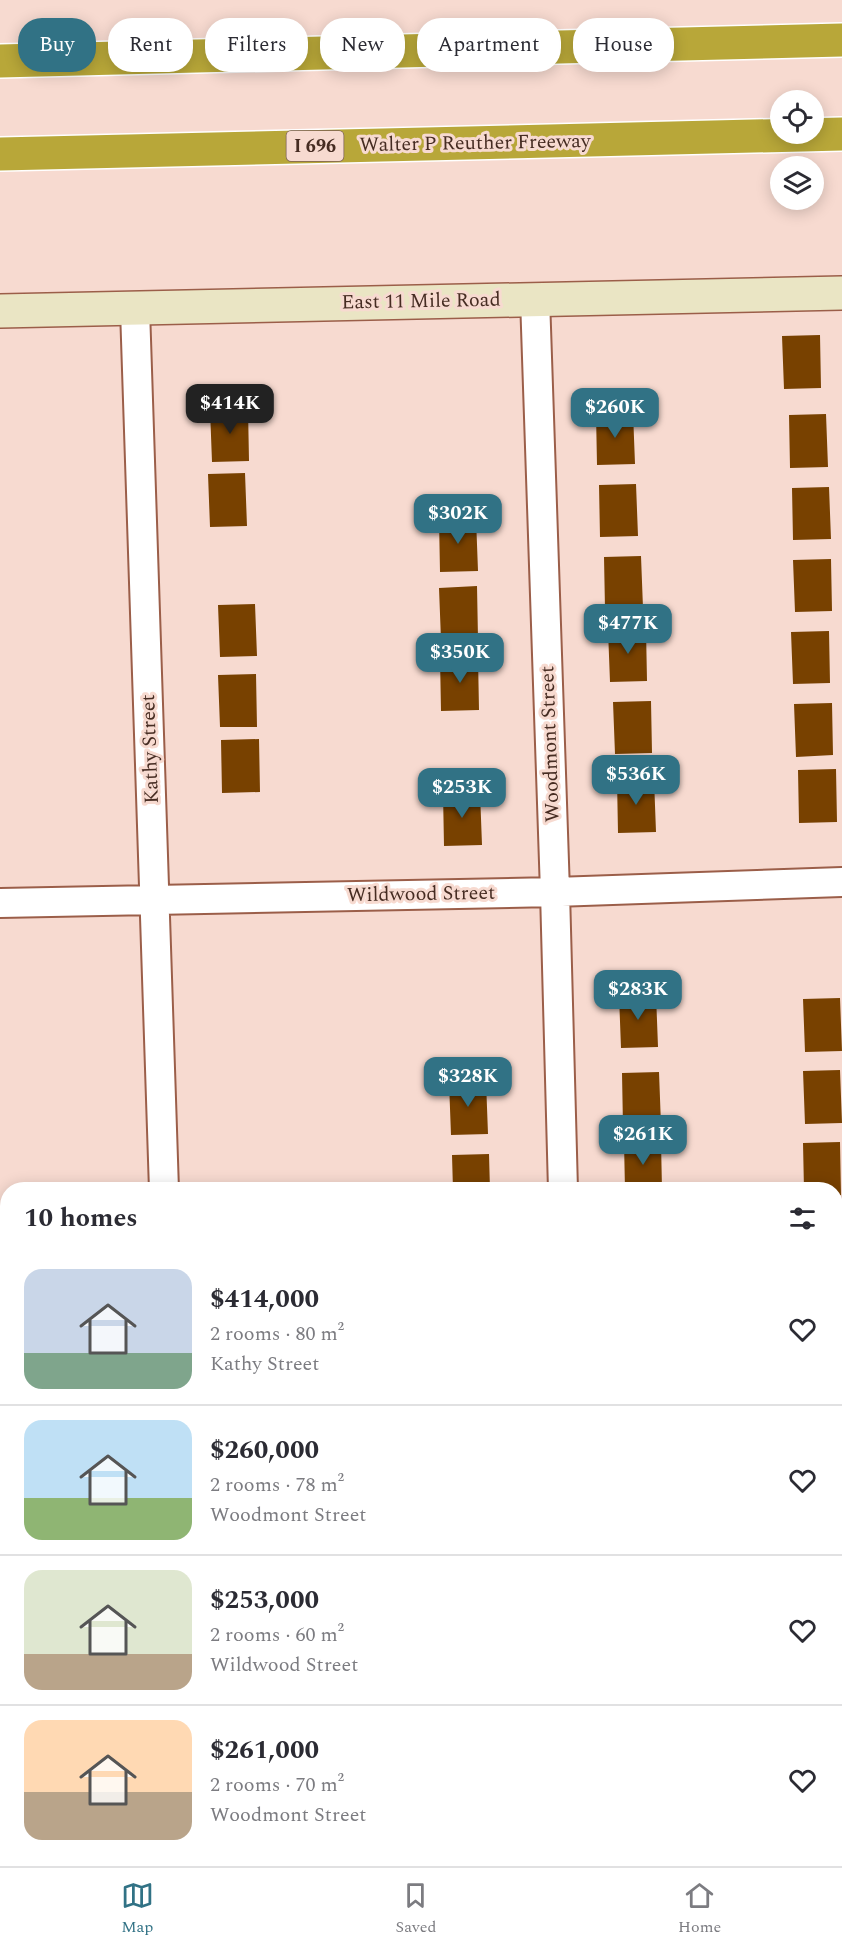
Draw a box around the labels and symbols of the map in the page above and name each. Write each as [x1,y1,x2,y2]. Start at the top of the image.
street label: Walter P Reuther Freeway [359,126,592,160]
road number: I 696 [286,131,344,161]
street label: East 11 Mile Road [341,285,501,317]
pin: $414K [188,384,272,435]
pin: $260K [573,388,657,439]
pin: $302K [416,494,500,545]
pin: $477K [586,604,670,655]
pin: $350K [418,633,502,684]
street label: Woodmont Street [532,665,568,823]
street label: Kathy Street [133,694,167,804]
pin: $536K [594,755,678,806]
pin: $253K [420,768,504,819]
street label: Wildwood Street [347,878,495,910]
pin: $283K [596,970,680,1021]
pin: $328K [426,1057,510,1108]
pin: $261K [601,1115,685,1166]

